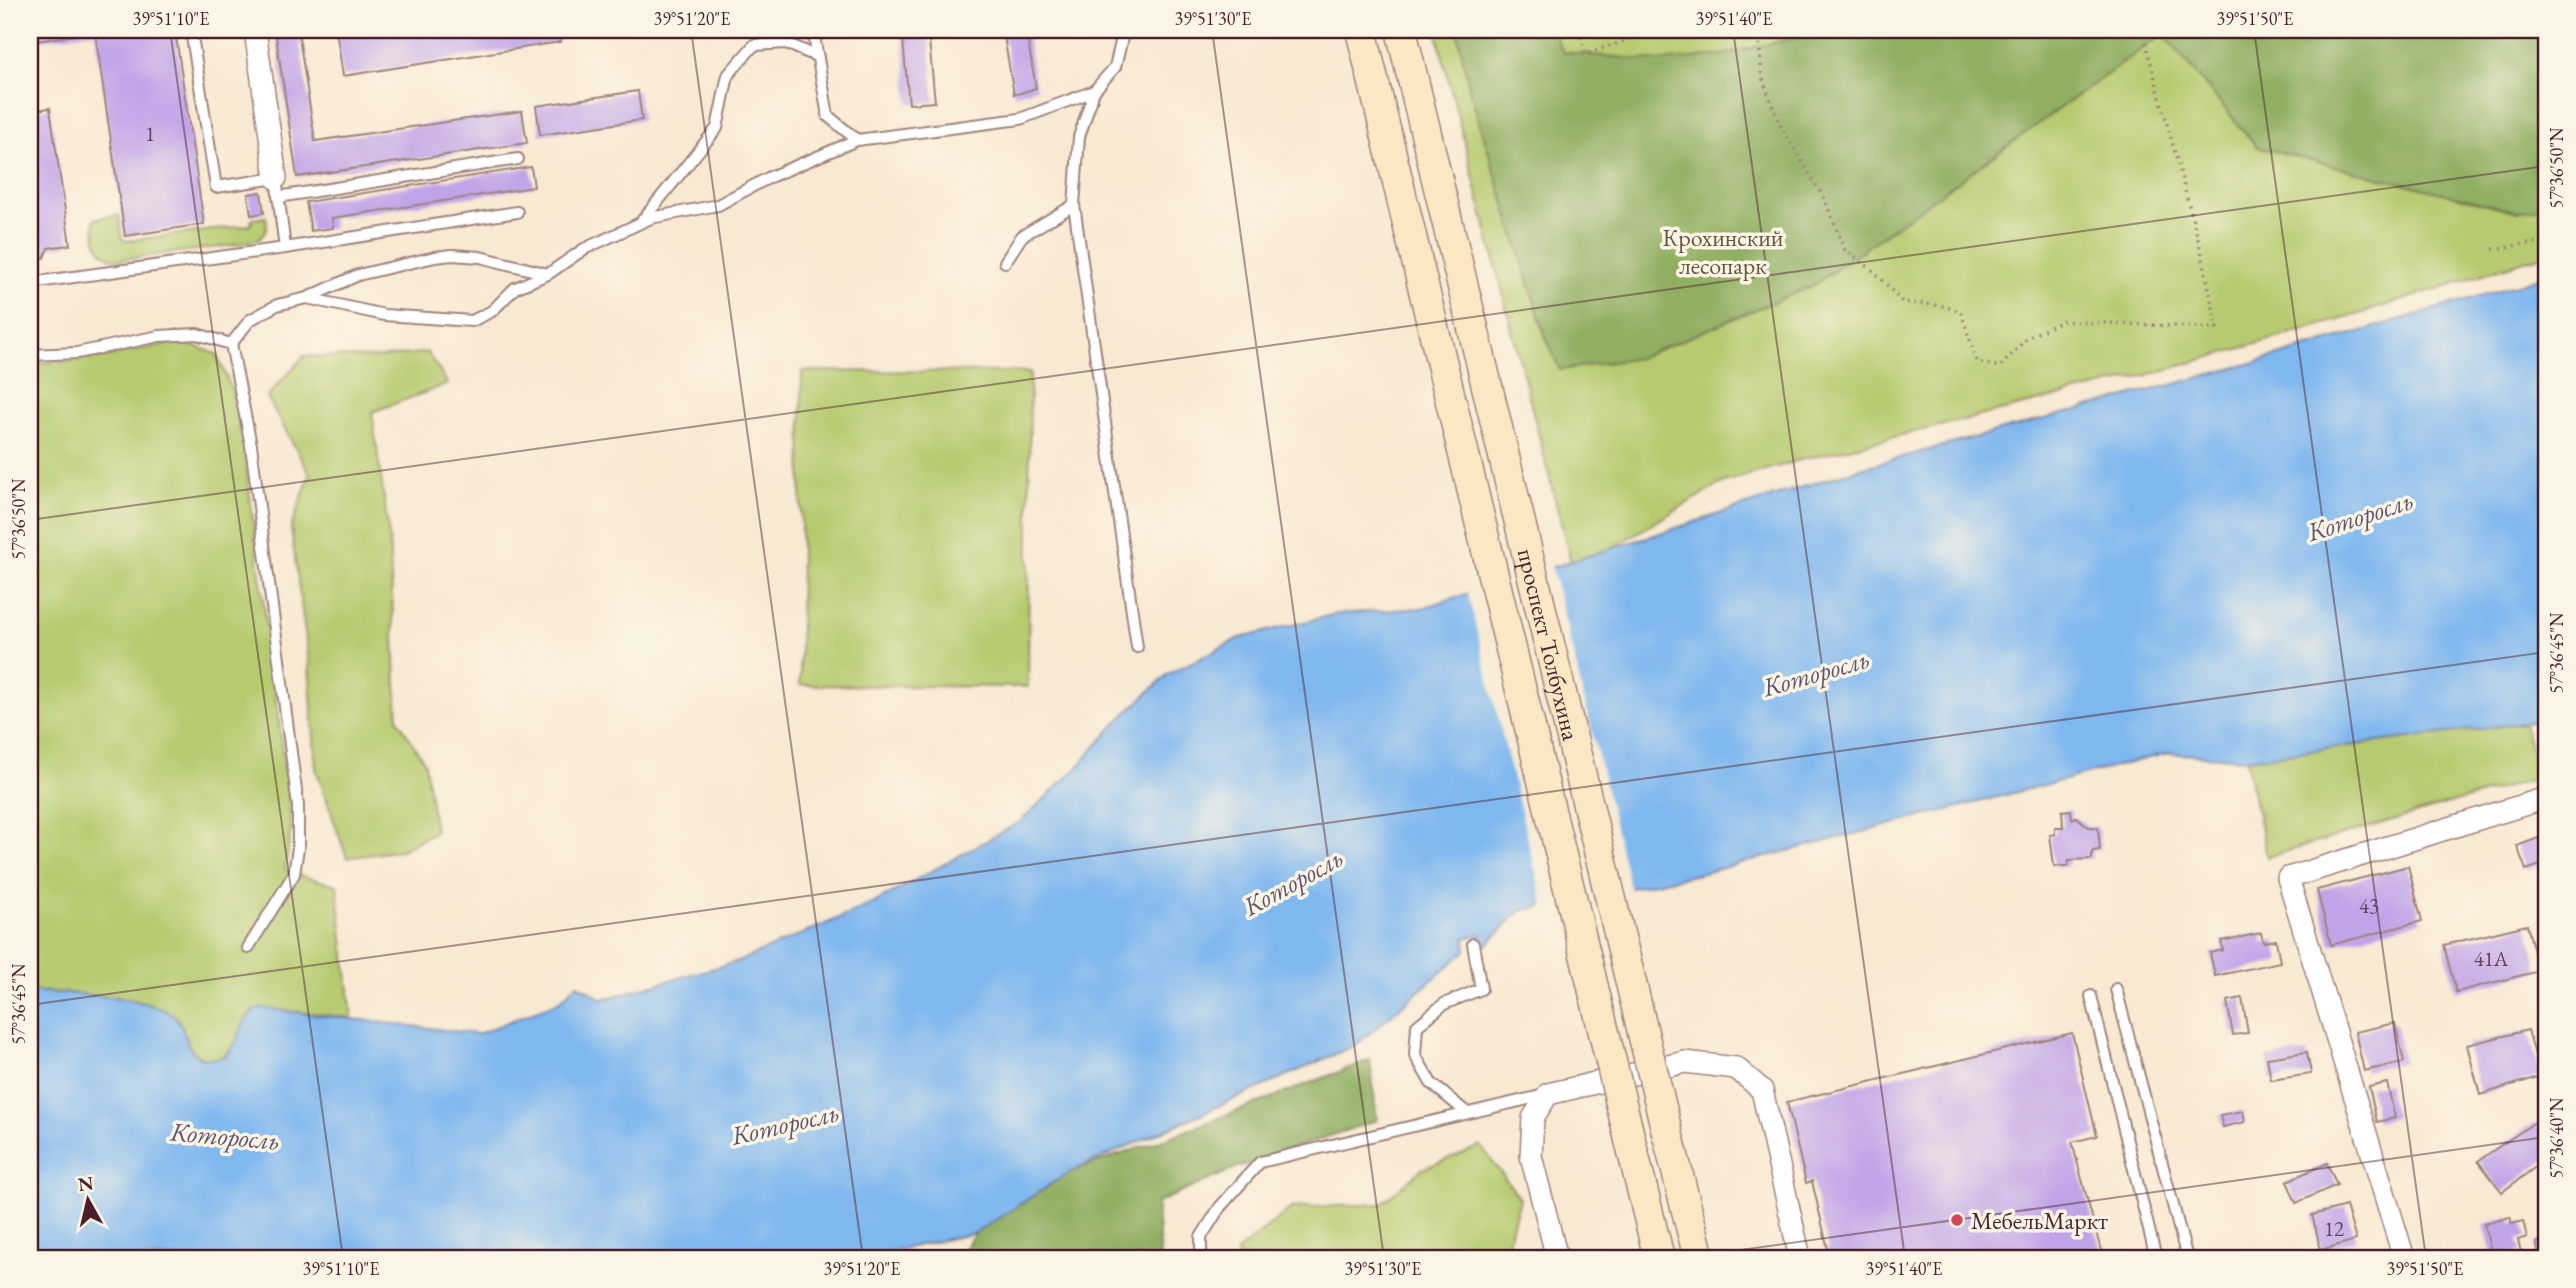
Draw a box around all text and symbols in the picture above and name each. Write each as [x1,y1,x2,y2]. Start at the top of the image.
text: 39°51'10"E [133,7,209,30]
text: 39°51'20"E [654,7,730,30]
text: 39°51'30"E [1175,7,1251,30]
text: 39°51'40"E [1696,7,1772,30]
text: 39°51'50"E [2217,7,2293,30]
house number: 1 [145,120,155,147]
text: 57°36'50"N [2545,127,2568,208]
park label: Крохинский лесопарк [1662,222,1784,281]
text: 57°36'50"N [7,478,30,559]
water label: Которосль [2302,483,2417,549]
street label: проспект Толбухина [1511,545,1587,744]
text: 57°36'45"N [2545,612,2568,693]
water label: Которосль [1758,642,1873,705]
water label: Которосль [1236,841,1349,924]
house number: 43 [2359,892,2379,919]
house number: 41А [2474,945,2509,972]
text: 57°36'45"N [7,963,30,1044]
water label: Которосль [727,1095,842,1153]
text: 57°36'40"N [2545,1097,2568,1178]
water label: Которосль [168,1114,281,1158]
north arrow [52,1166,122,1236]
text: N [76,1170,96,1197]
place label: МебельМаркт [1971,1205,2108,1236]
marker: МебельМаркт [1949,1212,1965,1228]
house number: 12 [2324,1215,2344,1242]
text: 39°51'10"E [303,1257,379,1280]
text: 39°51'20"E [824,1257,900,1280]
text: 39°51'30"E [1345,1257,1421,1280]
text: 39°51'40"E [1866,1257,1942,1280]
text: 39°51'50"E [2387,1257,2463,1280]

